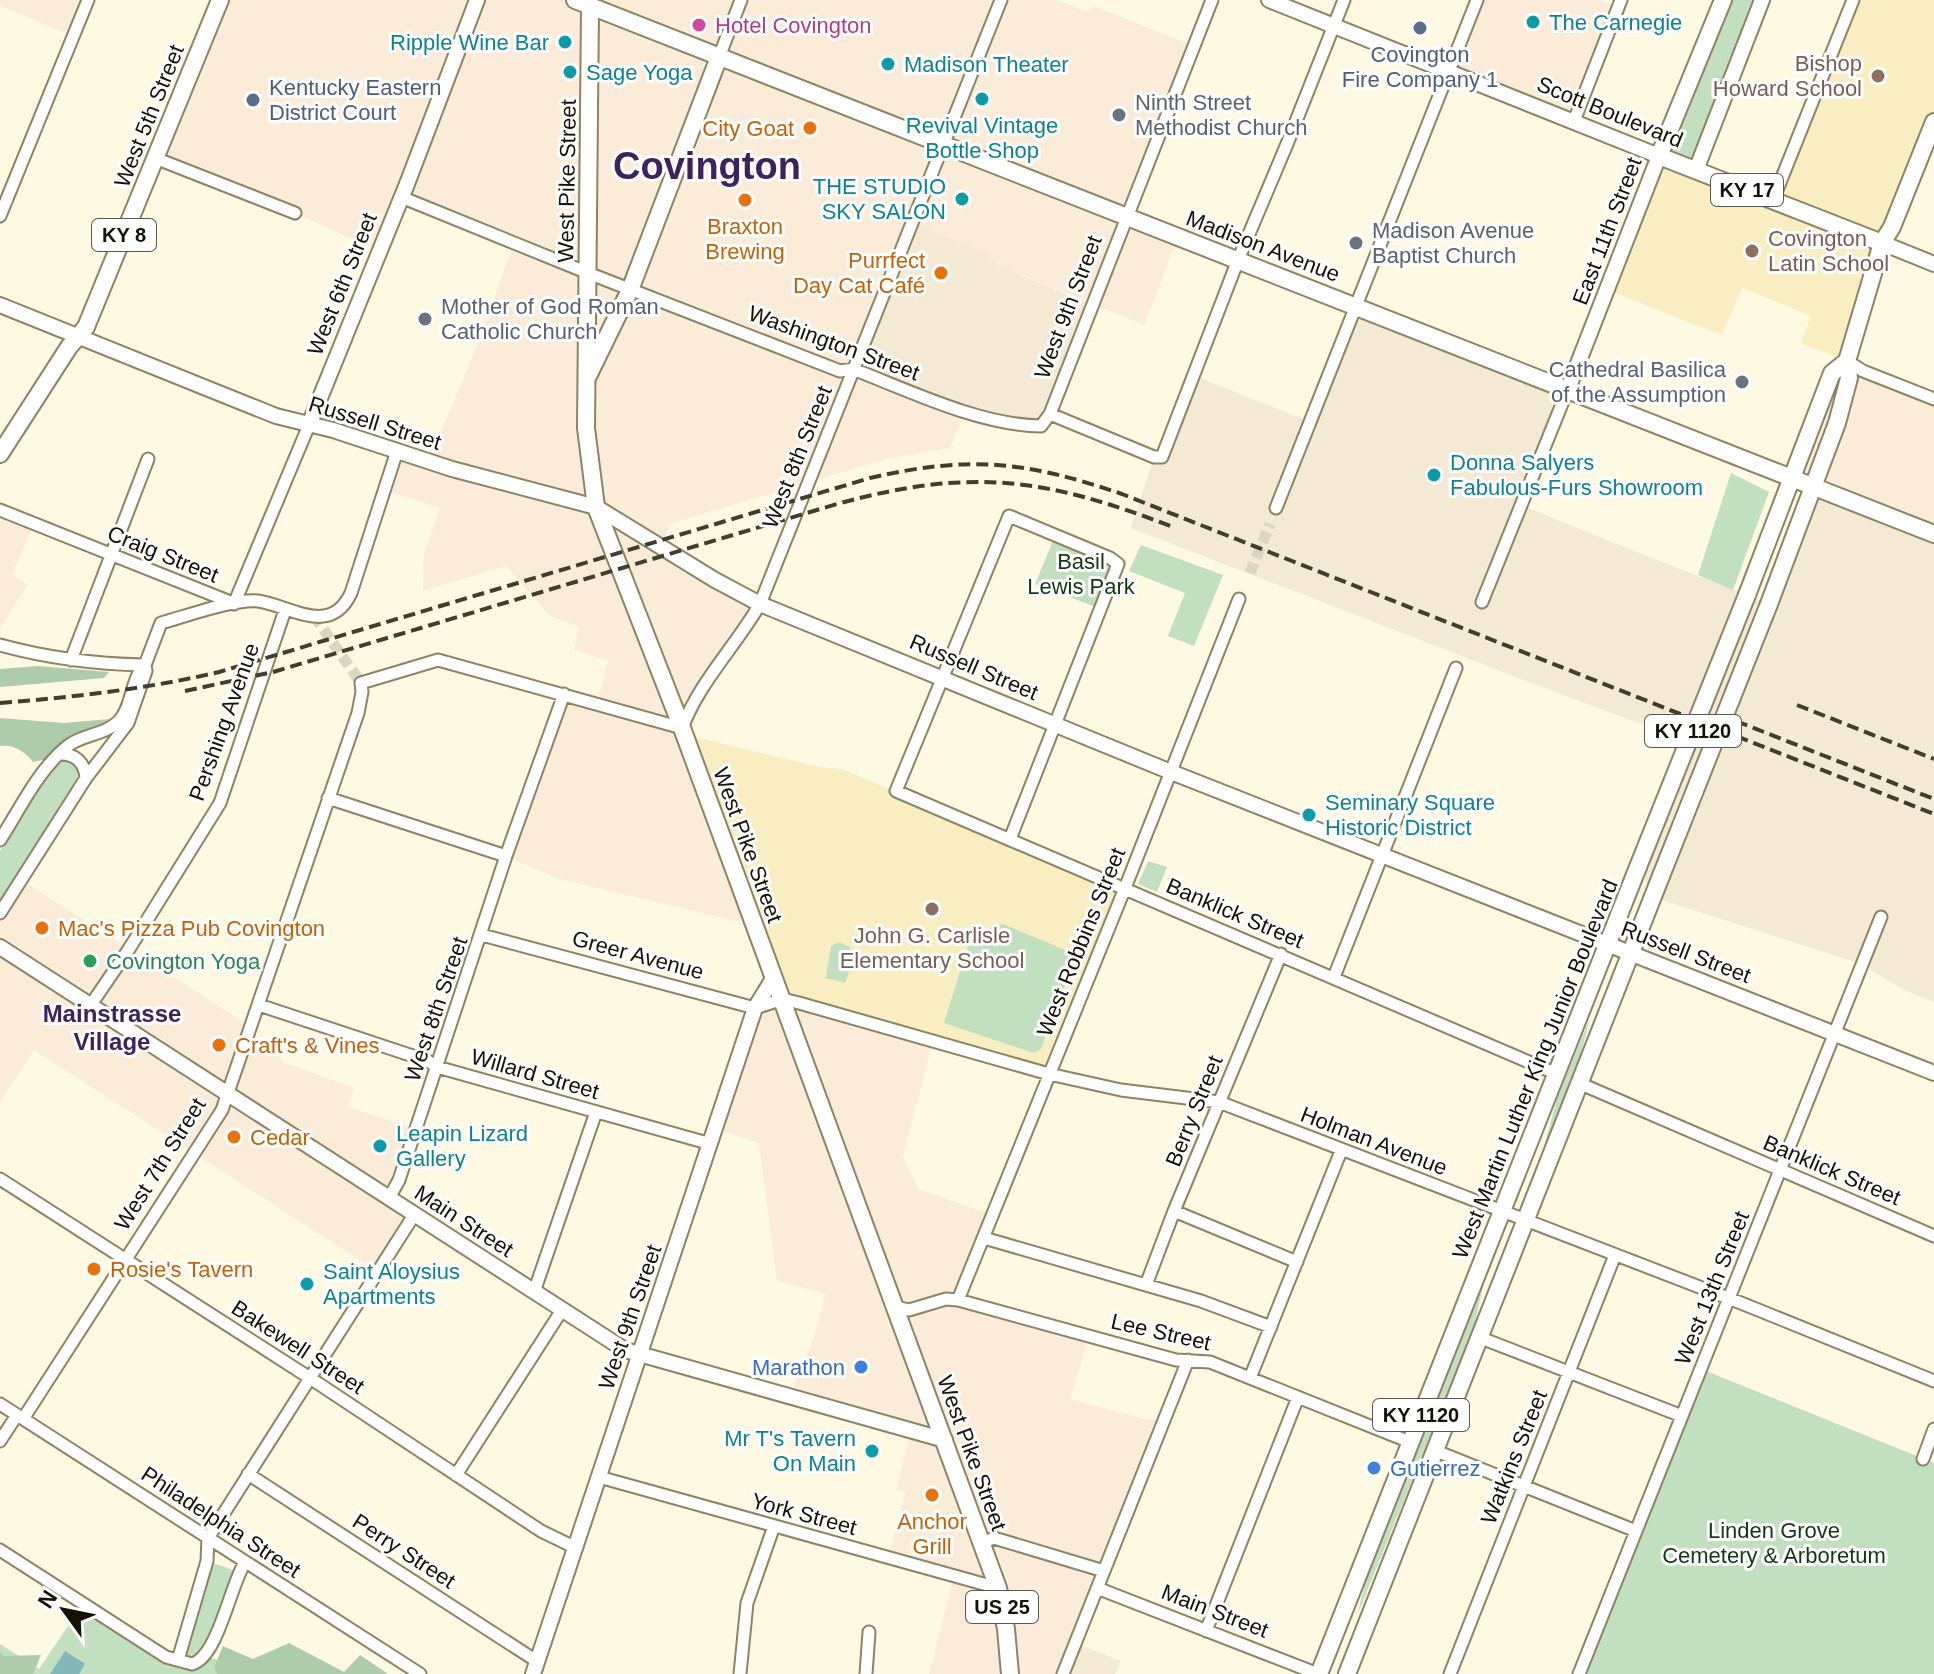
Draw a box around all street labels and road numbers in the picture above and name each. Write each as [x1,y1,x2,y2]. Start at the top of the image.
street label: West 5th Street [109,41,189,191]
street label: Scott Boulevard [1533,71,1687,153]
street label: West Pike Street [553,99,581,263]
street label: East 11th Street [1567,154,1647,308]
road number: KY 17 [1711,174,1783,206]
street label: Madison Avenue [1183,205,1343,287]
street label: West 6th Street [302,209,382,359]
road number: KY 8 [92,219,156,251]
street label: West 9th Street [1029,232,1107,382]
street label: Washington Street [745,300,923,386]
street label: West 8th Street [757,382,837,532]
street label: Russell Street [306,391,444,455]
street label: Craig Street [104,520,222,588]
street label: Russell Street [906,629,1042,705]
street label: Pershing Avenue [184,640,264,804]
road number: KY 1120 [1645,715,1741,747]
street label: West Pike Street [708,764,788,926]
street label: West Robbins Street [1032,844,1130,1040]
street label: Banklick Street [1163,873,1307,953]
street label: West Martin Luther King Junior Boulevard [1447,876,1623,1262]
street label: Russell Street [1618,916,1754,988]
street label: Greer Avenue [569,925,707,985]
street label: West 8th Street [400,933,472,1085]
street label: Willard Street [468,1044,602,1104]
street label: Berry Street [1160,1052,1228,1170]
street label: West 7th Street [109,1093,211,1235]
street label: Holman Avenue [1297,1102,1451,1180]
street label: Banklick Street [1760,1130,1904,1210]
street label: Main Street [410,1180,518,1262]
street label: West 13th Street [1670,1208,1754,1368]
street label: West 9th Street [594,1241,666,1393]
street label: Bakewell Street [227,1295,369,1399]
street label: Lee Street [1109,1308,1213,1356]
street label: West Pike Street [932,1372,1012,1534]
street label: Watkins Street [1476,1386,1552,1528]
road number: KY 1120 [1373,1399,1469,1431]
street label: Philadelphia Street [137,1461,305,1583]
street label: York Street [749,1488,859,1540]
street label: Perry Street [348,1509,460,1593]
street label: Main Street [1158,1579,1272,1643]
road number: US 25 [966,1591,1038,1623]

